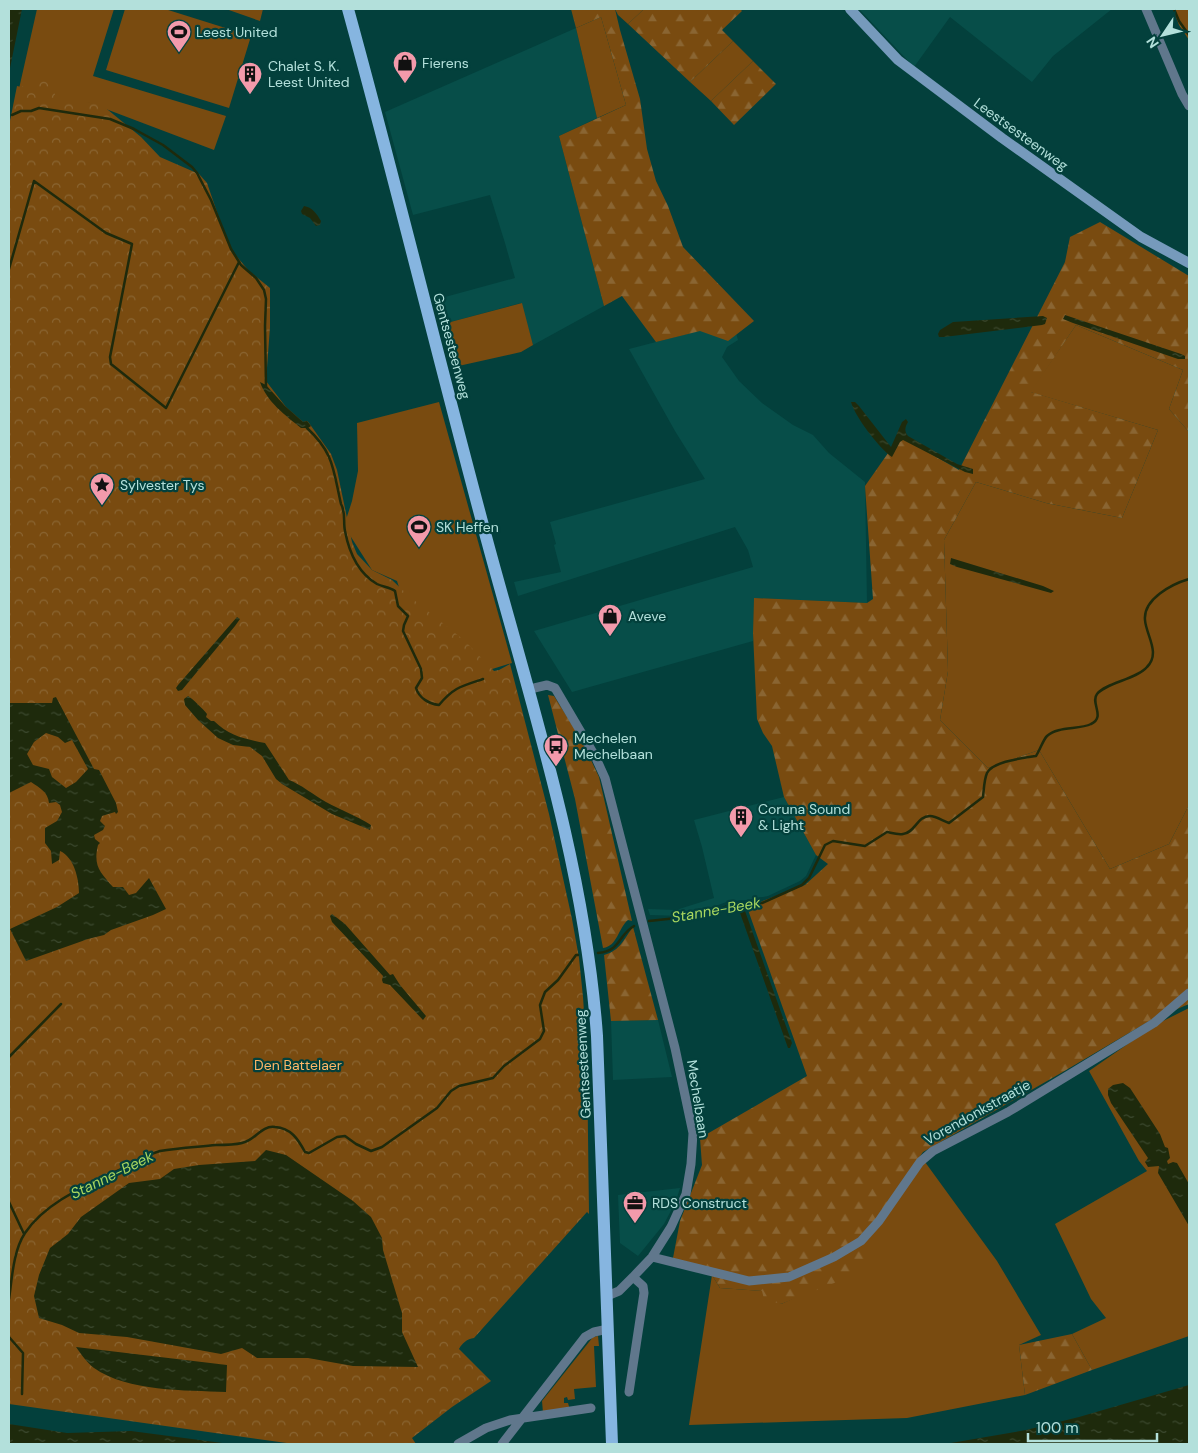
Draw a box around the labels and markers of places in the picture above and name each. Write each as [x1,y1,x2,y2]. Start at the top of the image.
sports icon: Leest United [166,19,192,53]
place label: Leest United [196,23,278,41]
shop icon: Fierens [392,50,418,84]
place label: Fierens [422,54,469,72]
place label: Chalet S. K. Leest United [268,57,350,91]
building icon: Chalet S. K. Leest United [237,61,263,95]
place icon: Sylvester Tys [89,472,115,506]
place label: Sylvester Tys [120,476,204,494]
sports icon: SK Heffen [406,514,432,548]
place label: SK Heffen [436,518,499,536]
shop icon: Aveve [597,603,623,637]
place label: Aveve [628,607,666,625]
place label: Mechelen Mechelbaan [574,729,653,763]
bus stop icon: Mechelen Mechelbaan [543,733,569,767]
place label: Coruna Sound & Light [758,800,850,834]
building icon: Coruna Sound & Light [728,804,754,838]
office icon: RDS Construct [622,1190,648,1224]
place label: RDS Construct [652,1194,747,1212]

